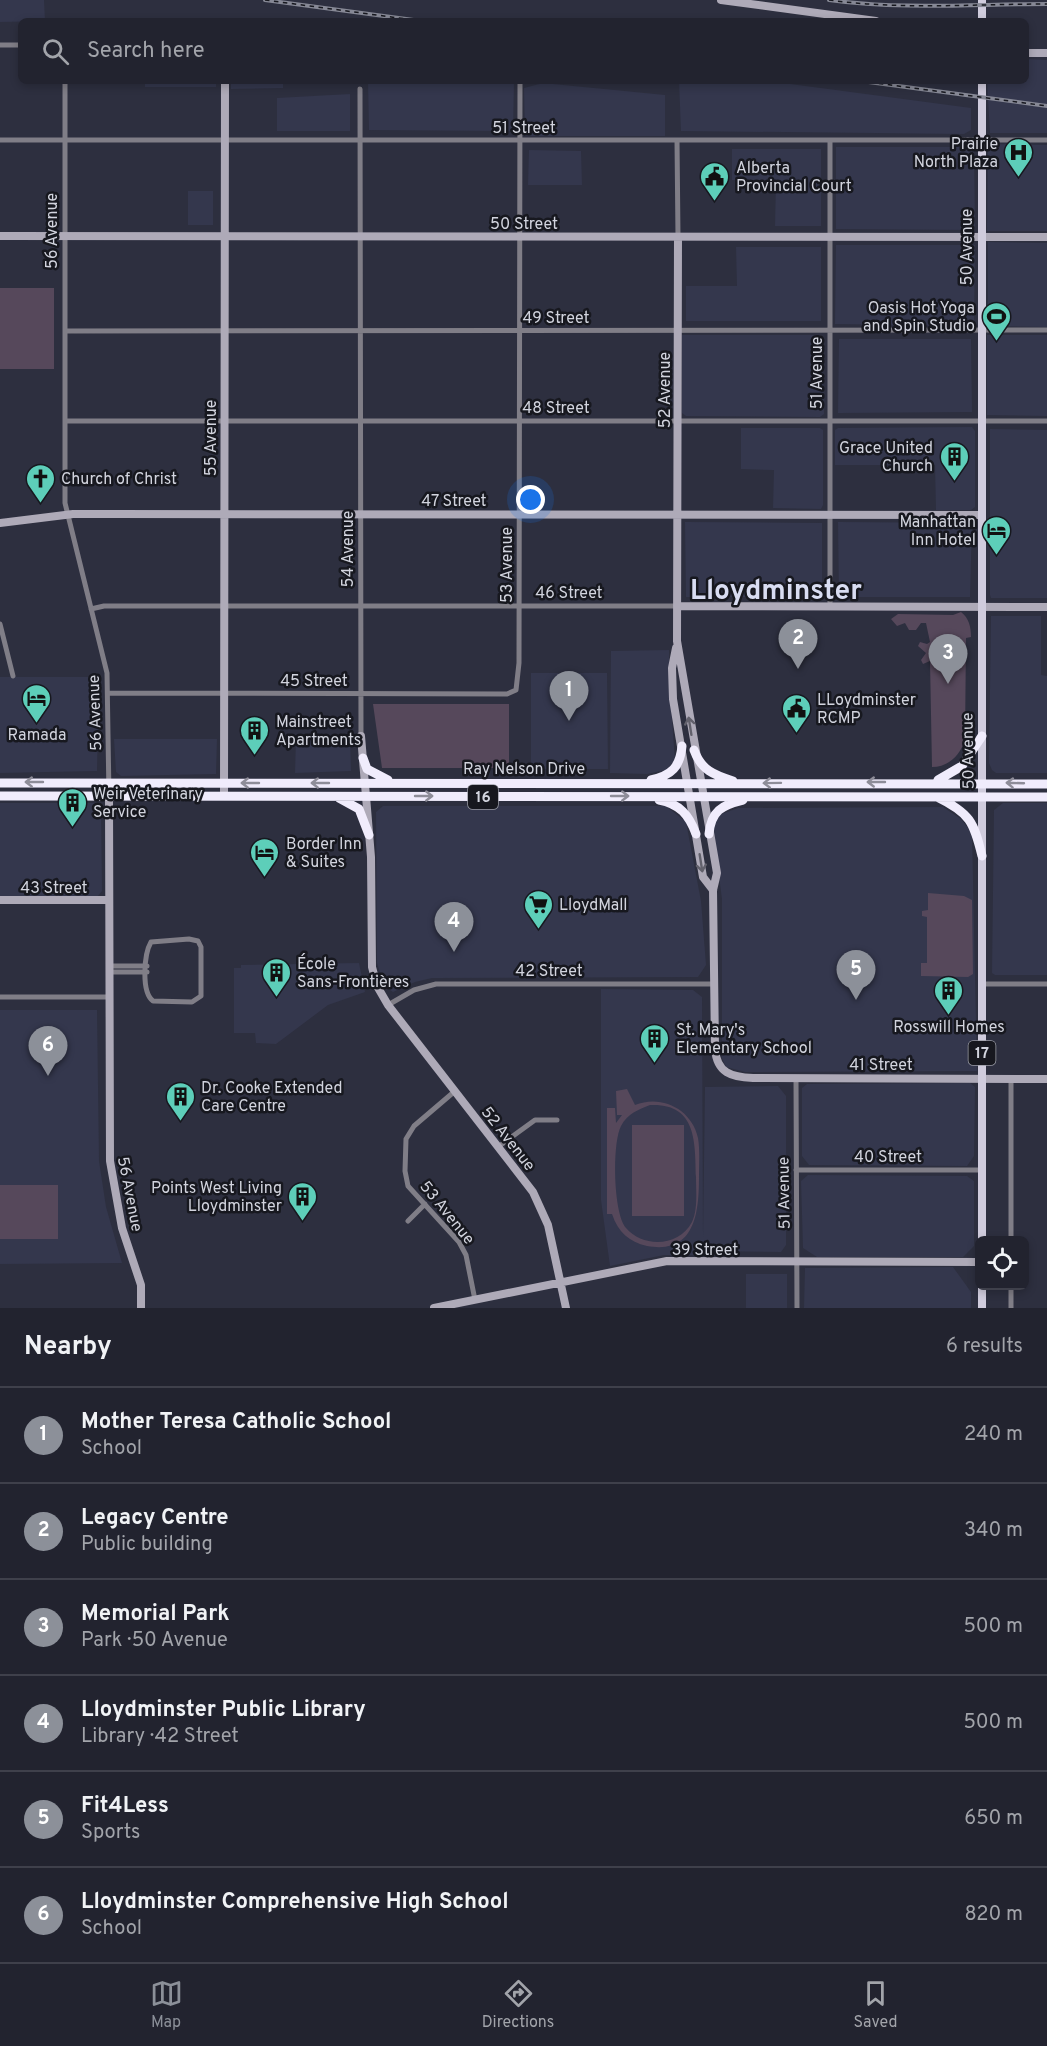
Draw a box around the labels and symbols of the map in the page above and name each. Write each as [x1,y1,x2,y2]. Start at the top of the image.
street label: 51 Street [492,119,556,139]
place label: Prairie North Plaza [914,135,998,173]
hospital icon: Prairie North Plaza [1003,136,1035,178]
place label: Alberta Provincial Court [736,159,852,197]
public building icon: Alberta Provincial Court [699,160,731,202]
street label: 56 Avenue [43,193,63,269]
street label: 50 Avenue [958,209,978,285]
street label: 50 Street [490,215,558,235]
place label: Oasis Hot Yoga and Spin Studio [863,299,975,337]
sports icon: Oasis Hot Yoga and Spin Studio [980,300,1012,342]
street label: 49 Street [522,309,590,329]
street label: 51 Avenue [808,337,828,409]
street label: 52 Avenue [656,352,676,428]
street label: 48 Street [522,399,590,419]
street label: 55 Avenue [202,400,222,476]
place label: Grace United Church [839,439,933,477]
building icon: Grace United Church [938,440,970,482]
church icon: Church of Christ [24,462,56,504]
place label: Church of Christ [61,470,177,490]
your location [516,485,545,514]
street label: 47 Street [421,492,487,512]
street label: 54 Avenue [339,511,359,587]
place label: Manhattan Inn Hotel [899,513,976,551]
hotel icon: Manhattan Inn Hotel [981,514,1013,556]
street label: 53 Avenue [498,527,518,603]
district label: Lloydminster [690,574,862,610]
street label: 46 Street [535,584,603,604]
pin: 2 [778,620,818,669]
pin: 3 [928,634,968,684]
street label: 45 Street [280,672,348,692]
pin: 1 [550,672,588,721]
street label: 56 Avenue [85,675,107,751]
hotel icon: Ramada [21,682,53,724]
place label: LLoydminster RCMP [817,691,916,729]
public building icon: LLoydminster RCMP [780,692,812,734]
street label: 50 Avenue [958,712,980,790]
place label: Mainstreet Apartments [276,713,361,751]
building icon: Mainstreet Apartments [239,714,271,756]
one-way arrow [685,717,696,736]
place label: Ramada [8,726,66,746]
street label: Ray Nelson Drive [463,760,585,780]
one-way arrow [866,776,886,788]
one-way arrow [24,777,44,788]
one-way arrow [240,777,260,789]
one-way arrow [311,777,331,789]
one-way arrow [1005,777,1025,789]
one-way arrow [762,778,782,789]
place label: Weir Veterinary Service [93,785,203,823]
road number: 16 [468,785,498,809]
building icon: Weir Veterinary Service [56,786,88,828]
one-way arrow [414,790,434,802]
one-way arrow [610,790,630,802]
place label: Border Inn & Suites [286,835,362,873]
hotel icon: Border Inn & Suites [249,836,281,878]
one-way arrow [696,853,707,873]
street label: 43 Street [20,879,88,899]
supermarket icon: LloydMall [522,888,554,930]
place label: LloydMall [559,896,628,916]
pin: 4 [434,902,474,952]
pin: 5 [836,950,876,1000]
place label: École Sans-Frontières [297,953,409,993]
building icon: École Sans-Frontières [260,956,292,998]
street label: 42 Street [515,962,583,982]
building icon: Rosswill Homes [933,974,965,1016]
place label: Rosswill Homes [893,1018,1005,1038]
place label: St. Mary's Elementary School [676,1021,812,1059]
building icon: St. Mary's Elementary School [639,1022,671,1064]
pin: 6 [28,1026,68,1076]
road number: 17 [968,1041,996,1065]
street label: 41 Street [849,1056,913,1076]
place label: Dr. Cooke Extended Care Centre [201,1079,343,1117]
building icon: Dr. Cooke Extended Care Centre [164,1080,196,1122]
street label: 52 Avenue [476,1103,539,1175]
street label: 40 Street [854,1148,922,1168]
street label: 56 Avenue [112,1155,146,1234]
street label: 51 Avenue [774,1157,796,1229]
street label: 53 Avenue [415,1177,478,1249]
place label: Points West Living Lloydminster [151,1179,282,1217]
building icon: Points West Living Lloydminster [287,1180,319,1222]
street label: 39 Street [672,1241,738,1261]

